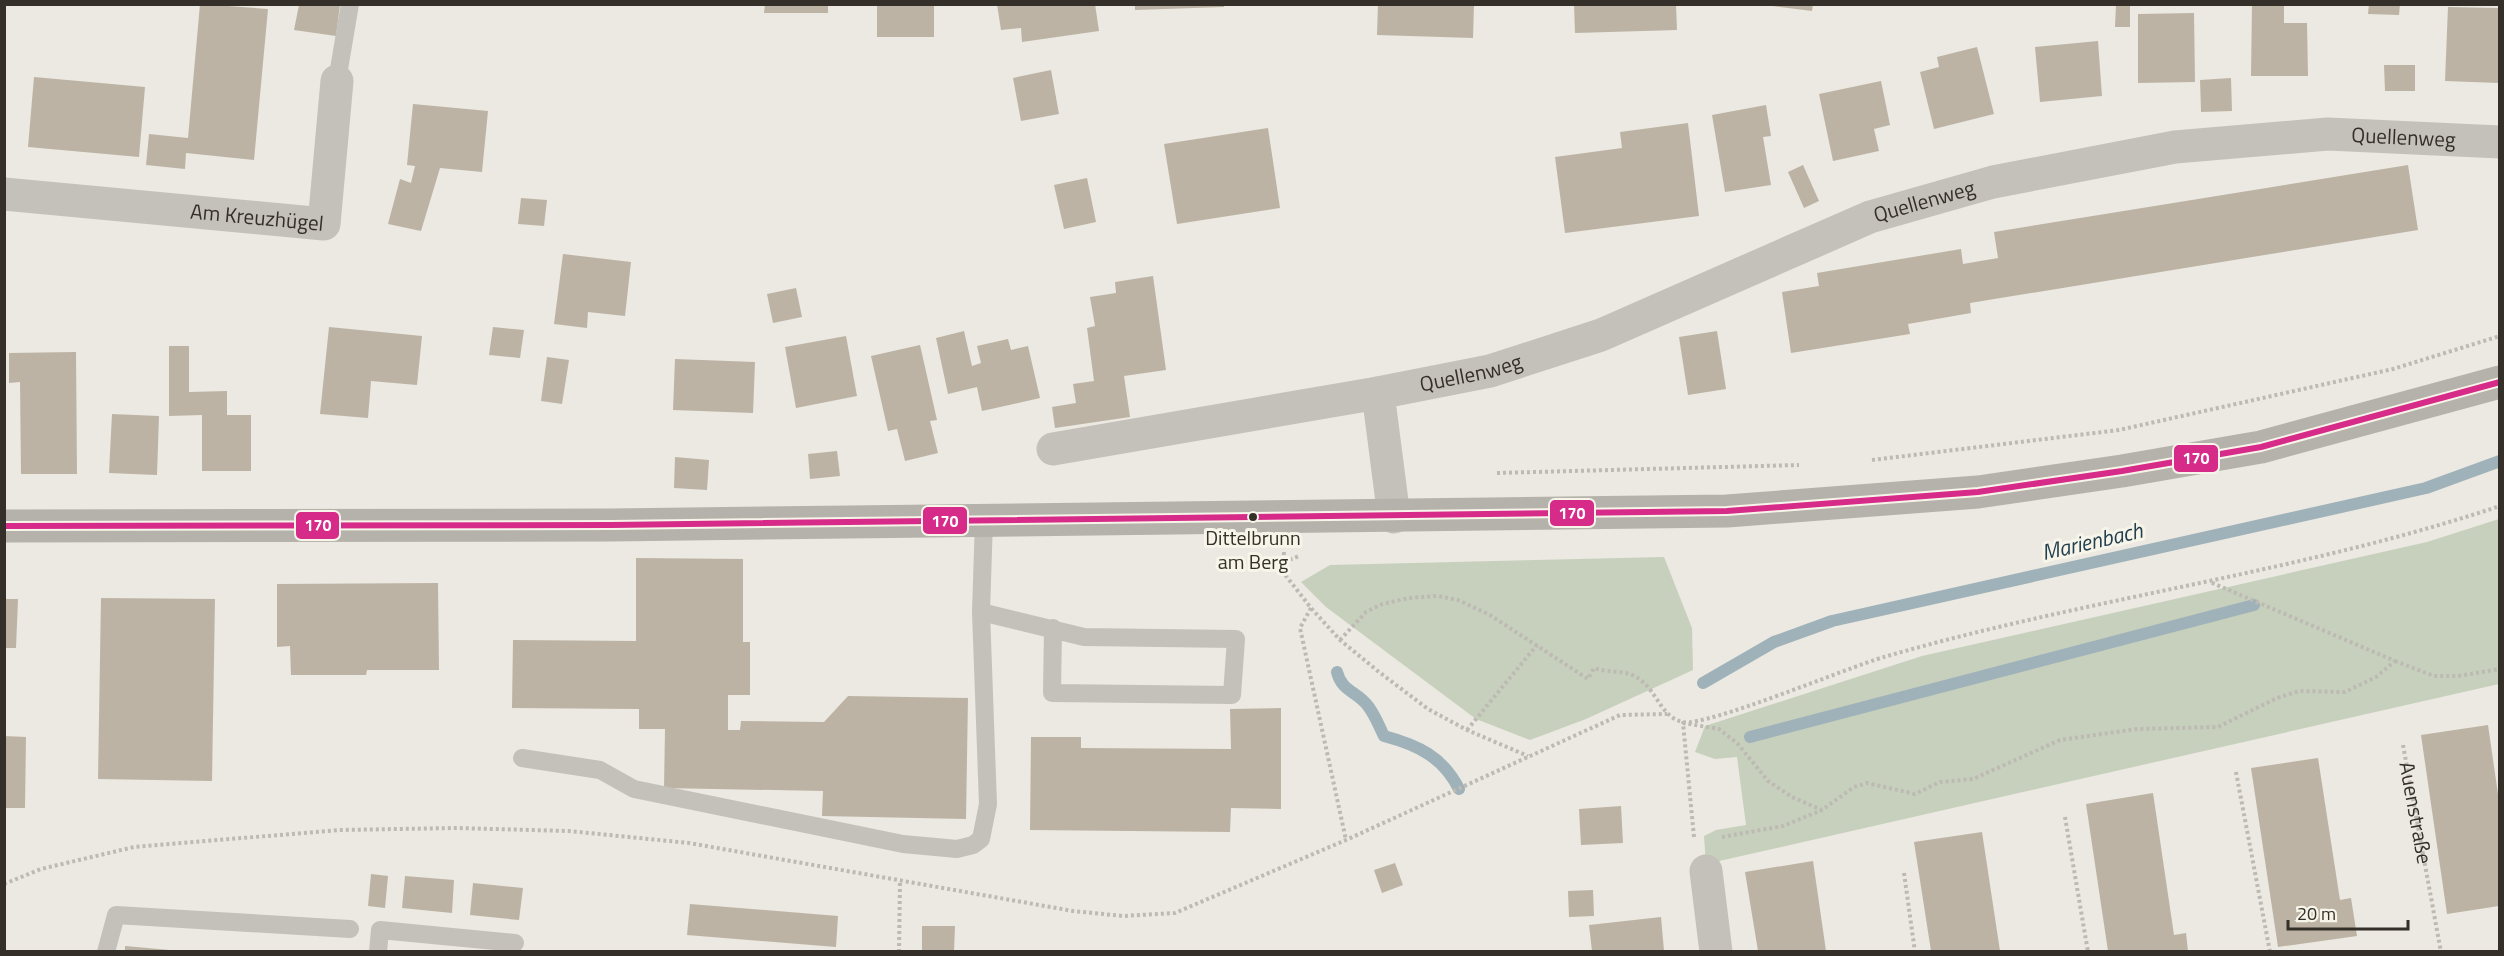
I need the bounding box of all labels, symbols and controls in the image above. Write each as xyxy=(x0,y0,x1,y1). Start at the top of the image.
street label: Quellenweg xyxy=(2351,118,2457,155)
street label: Quellenweg xyxy=(1869,171,1979,230)
street label: Am Kreuzhügel xyxy=(189,195,325,239)
street label: Quellenweg xyxy=(1417,345,1526,399)
line badge: 170 xyxy=(2173,444,2219,473)
text: 170 xyxy=(2183,446,2209,470)
line badge: 170 xyxy=(1549,499,1595,527)
text: 170 xyxy=(1559,501,1585,525)
line badge: 170 xyxy=(922,506,968,535)
text: 170 xyxy=(932,509,958,533)
line badge: 170 xyxy=(295,511,340,540)
marker: Dittelbrunn am Berg xyxy=(1247,511,1259,523)
text: 170 xyxy=(305,513,331,537)
water label: Marienbach xyxy=(2038,513,2147,569)
place label: Dittelbrunn am Berg xyxy=(1205,522,1301,577)
street label: Auenstraße xyxy=(2391,759,2441,866)
scale bar xyxy=(2288,893,2408,931)
text: 20 m xyxy=(2297,900,2336,927)

